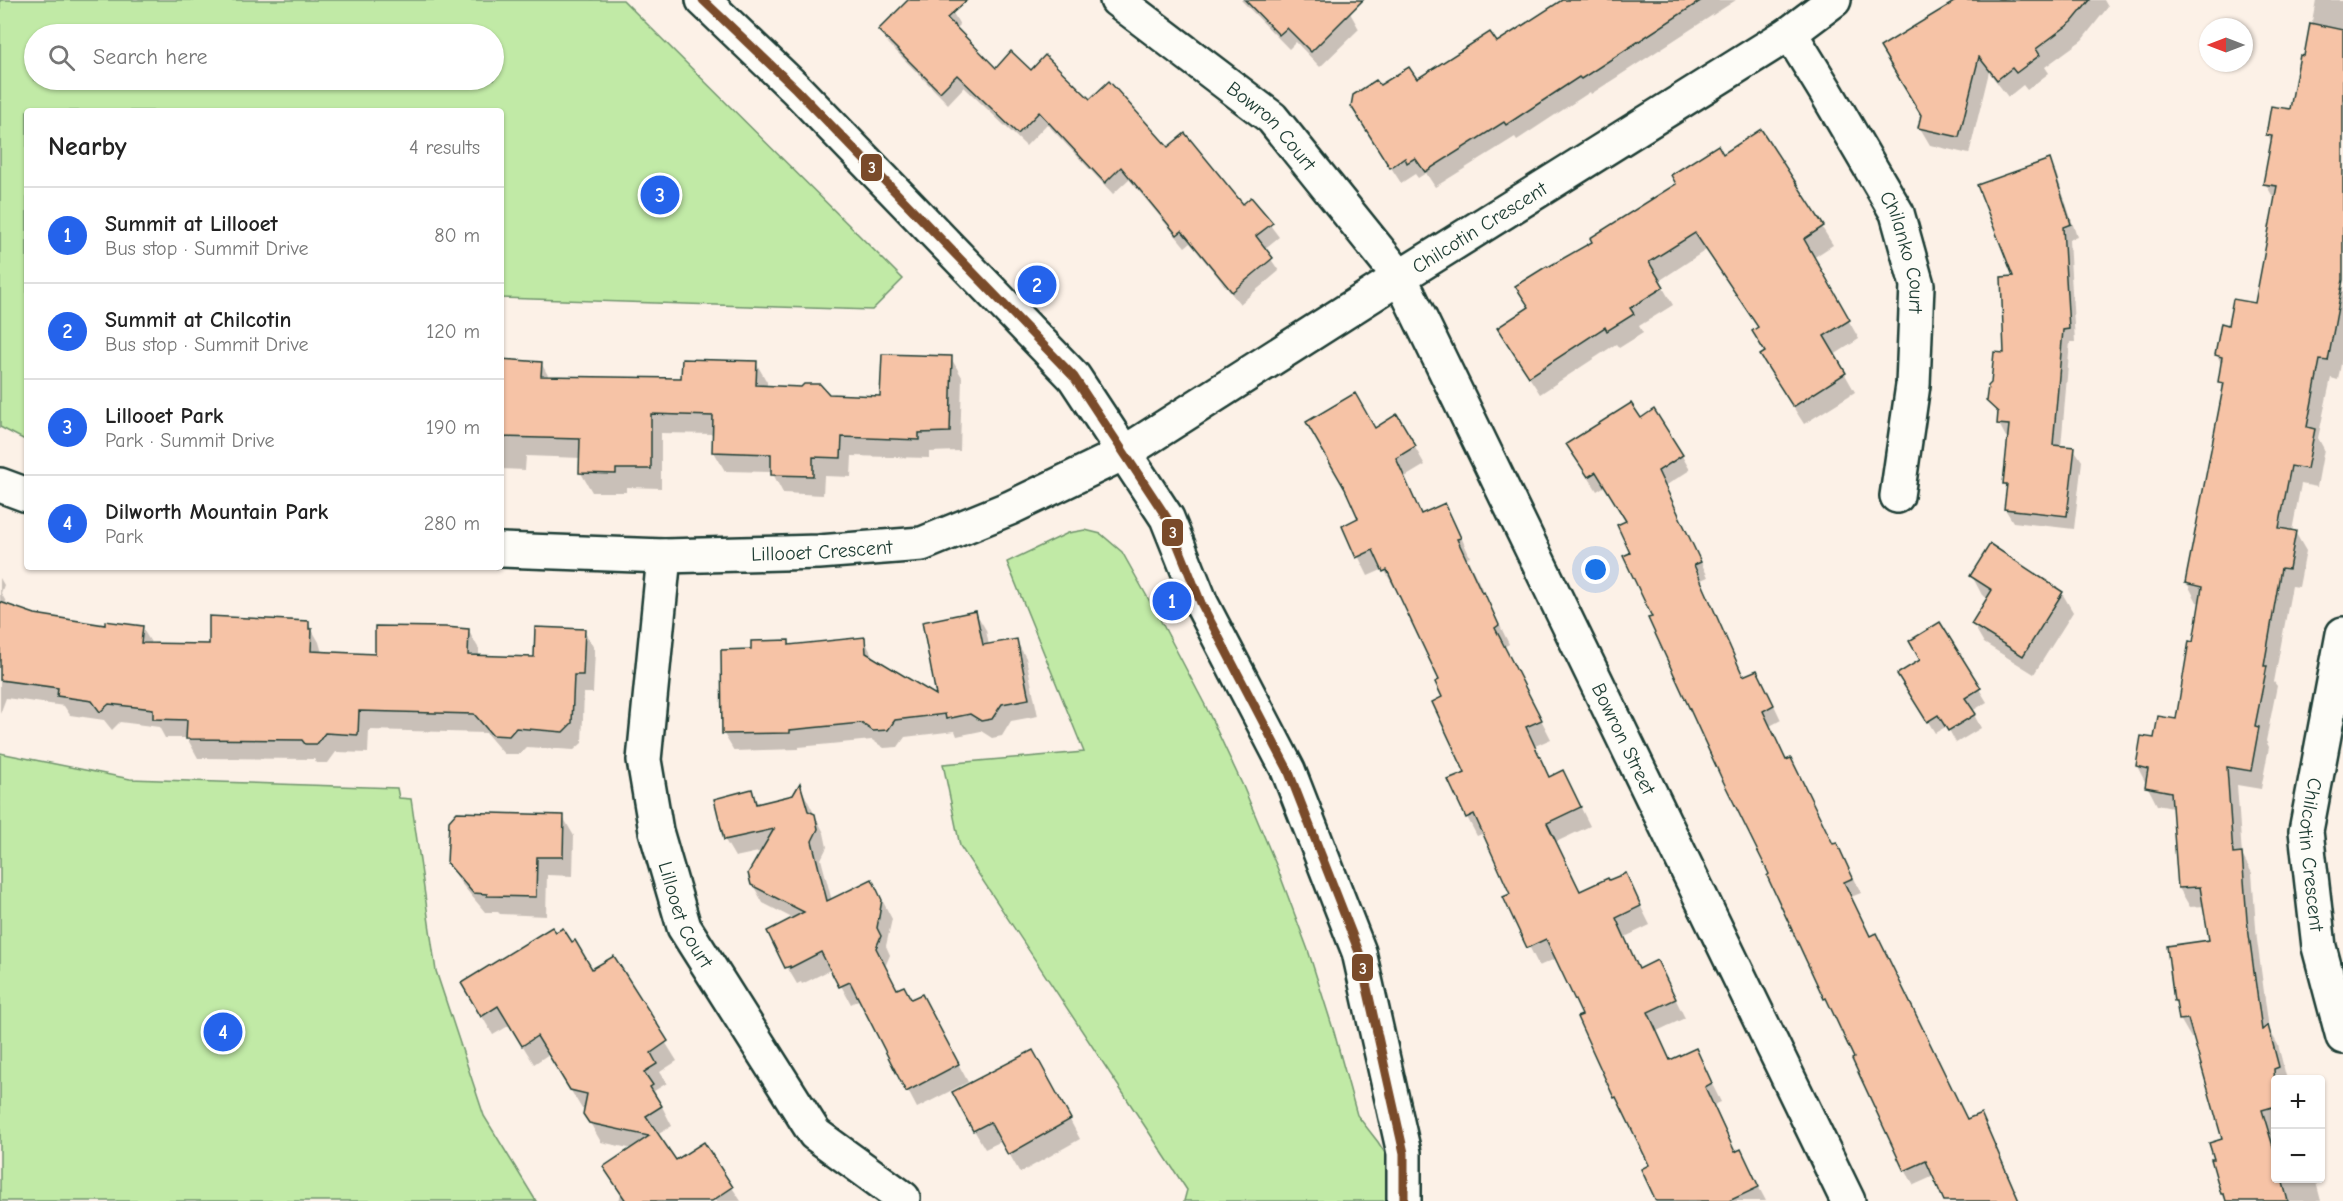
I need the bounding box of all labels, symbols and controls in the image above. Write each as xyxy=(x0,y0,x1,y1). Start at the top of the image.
north arrow xyxy=(2199,18,2253,72)
search box xyxy=(24,24,504,90)
icon: search xyxy=(45,41,78,74)
text: Search here xyxy=(93,44,208,70)
street label: Bowron Court xyxy=(1222,77,1321,176)
text: Nearby xyxy=(48,132,127,162)
text: 4 results xyxy=(409,136,480,159)
line badge: 3 xyxy=(860,153,883,182)
text: 3 xyxy=(868,159,876,177)
pin: 3 xyxy=(640,172,680,218)
street label: Chilcotin Crescent xyxy=(1408,176,1552,279)
street label: Chilanko Court xyxy=(1875,187,1929,315)
text: Summit at Lillooet xyxy=(105,211,278,237)
text: 1 xyxy=(64,224,71,247)
text: 80 m xyxy=(434,224,480,247)
text: Bus stop · Summit Drive xyxy=(105,237,308,260)
pin: 2 xyxy=(1018,262,1056,308)
text: Summit at Chilcotin xyxy=(105,307,292,333)
text: 2 xyxy=(63,320,72,343)
text: 120 m xyxy=(426,320,480,343)
text: Bus stop · Summit Drive xyxy=(105,333,308,356)
text: Lillooet Park xyxy=(105,403,224,429)
text: 3 xyxy=(63,416,72,439)
text: 190 m xyxy=(426,416,480,439)
text: Park · Summit Drive xyxy=(105,429,275,452)
text: Dilworth Mountain Park xyxy=(105,499,328,525)
text: 4 xyxy=(63,512,72,535)
text: 280 m xyxy=(424,512,480,535)
line badge: 3 xyxy=(1161,518,1184,547)
text: 3 xyxy=(1169,524,1177,542)
text: Park xyxy=(105,525,143,548)
street label: Lillooet Crescent xyxy=(751,535,895,566)
your location xyxy=(1581,555,1610,584)
pin: 1 xyxy=(1152,578,1192,624)
street label: Bowron Street xyxy=(1587,679,1661,799)
street label: Chilcotin Crescent xyxy=(2294,776,2328,934)
street label: Lillooet Court xyxy=(653,859,719,973)
line badge: 3 xyxy=(1351,953,1374,982)
text: 3 xyxy=(1359,960,1367,978)
pin: 4 xyxy=(204,1010,242,1054)
map controls xyxy=(2271,1075,2325,1183)
button: + xyxy=(2271,1075,2325,1129)
button: − xyxy=(2271,1129,2325,1183)

